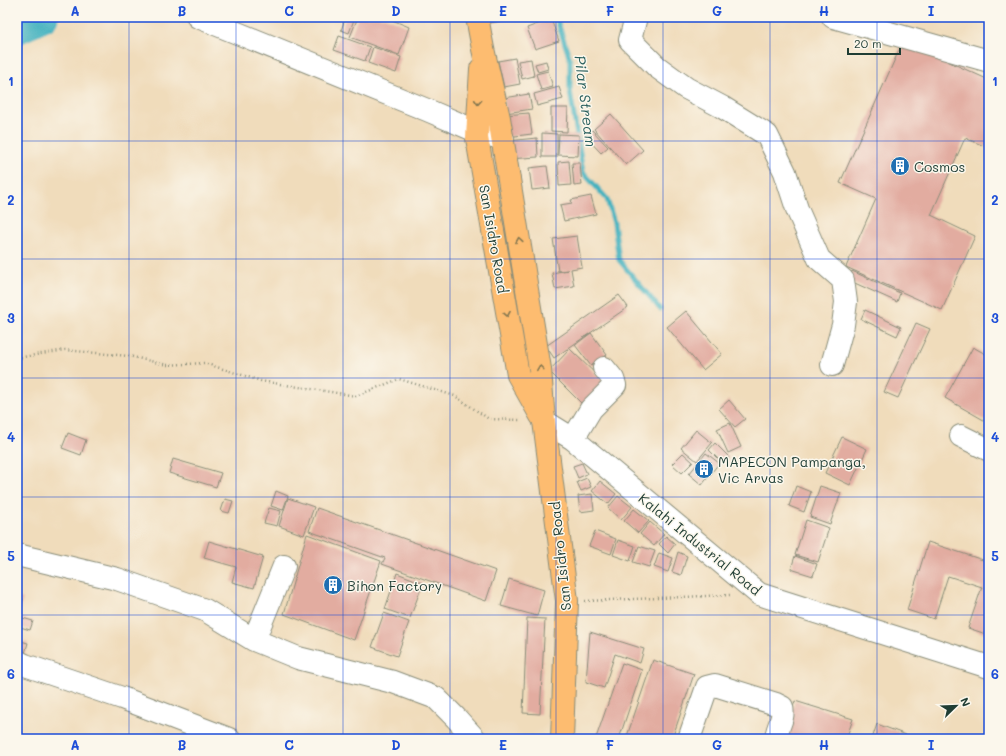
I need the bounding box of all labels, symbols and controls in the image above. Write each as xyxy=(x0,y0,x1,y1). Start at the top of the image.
text: A xyxy=(70,2,80,19)
text: B xyxy=(178,2,187,19)
text: C xyxy=(284,2,294,19)
text: D xyxy=(391,2,401,19)
text: E xyxy=(499,2,507,19)
text: F xyxy=(606,2,614,19)
text: G xyxy=(712,2,722,19)
text: H xyxy=(819,2,829,19)
text: I xyxy=(928,2,935,19)
scale bar xyxy=(848,30,900,56)
text: 20 m xyxy=(854,35,882,51)
water label: Pilar Stream xyxy=(570,54,602,148)
text: 1 xyxy=(8,72,14,89)
text: 1 xyxy=(992,72,998,89)
one-way arrow xyxy=(474,99,483,105)
building icon: Cosmos xyxy=(889,155,911,177)
place label: Cosmos xyxy=(914,157,965,176)
street label: San Isidro Road xyxy=(475,183,513,295)
text: 2 xyxy=(7,191,15,208)
text: 2 xyxy=(991,191,999,208)
one-way arrow xyxy=(515,237,524,243)
text: 3 xyxy=(7,309,15,326)
text: 3 xyxy=(991,309,999,326)
one-way arrow xyxy=(502,310,511,317)
one-way arrow xyxy=(536,365,545,371)
text: 4 xyxy=(7,428,15,445)
text: 4 xyxy=(991,428,999,445)
place label: MAPECON Pampanga, Vic Arvas xyxy=(718,452,866,487)
building icon: MAPECON Pampanga, Vic Arvas xyxy=(693,458,715,480)
street label: Kalahi Industrial Road xyxy=(635,489,765,599)
street label: San Isidro Road xyxy=(545,500,575,612)
text: 5 xyxy=(7,547,15,564)
text: 5 xyxy=(991,547,999,564)
building icon: Bihon Factory xyxy=(322,574,344,596)
place label: Bihon Factory xyxy=(347,576,442,595)
text: 6 xyxy=(7,665,15,682)
text: 6 xyxy=(991,665,999,682)
north arrow xyxy=(936,686,976,726)
text: N xyxy=(957,695,974,709)
text: A xyxy=(70,736,80,753)
text: B xyxy=(178,736,187,753)
text: C xyxy=(284,736,294,753)
text: D xyxy=(391,736,401,753)
text: E xyxy=(499,736,507,753)
text: F xyxy=(606,736,614,753)
text: G xyxy=(712,736,722,753)
text: H xyxy=(819,736,829,753)
text: I xyxy=(928,736,935,753)

